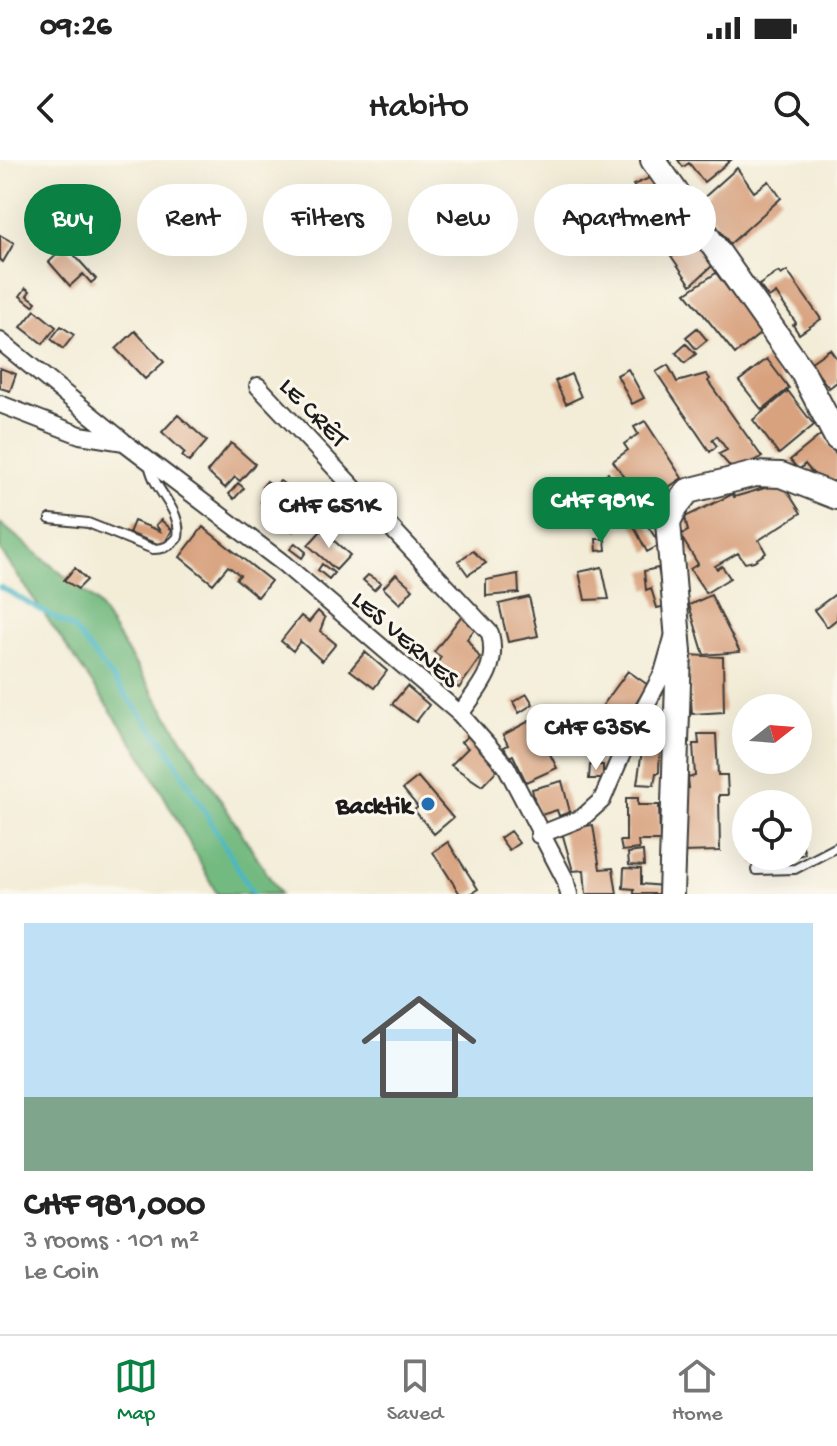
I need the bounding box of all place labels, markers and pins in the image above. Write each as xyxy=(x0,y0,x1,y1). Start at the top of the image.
pin: CHF 981K xyxy=(518,477,684,545)
pin: CHF 651K xyxy=(246,482,412,550)
pin: CHF 635K xyxy=(513,704,679,772)
place label: Backtik xyxy=(335,793,415,824)
marker: Backtik xyxy=(419,795,437,813)

